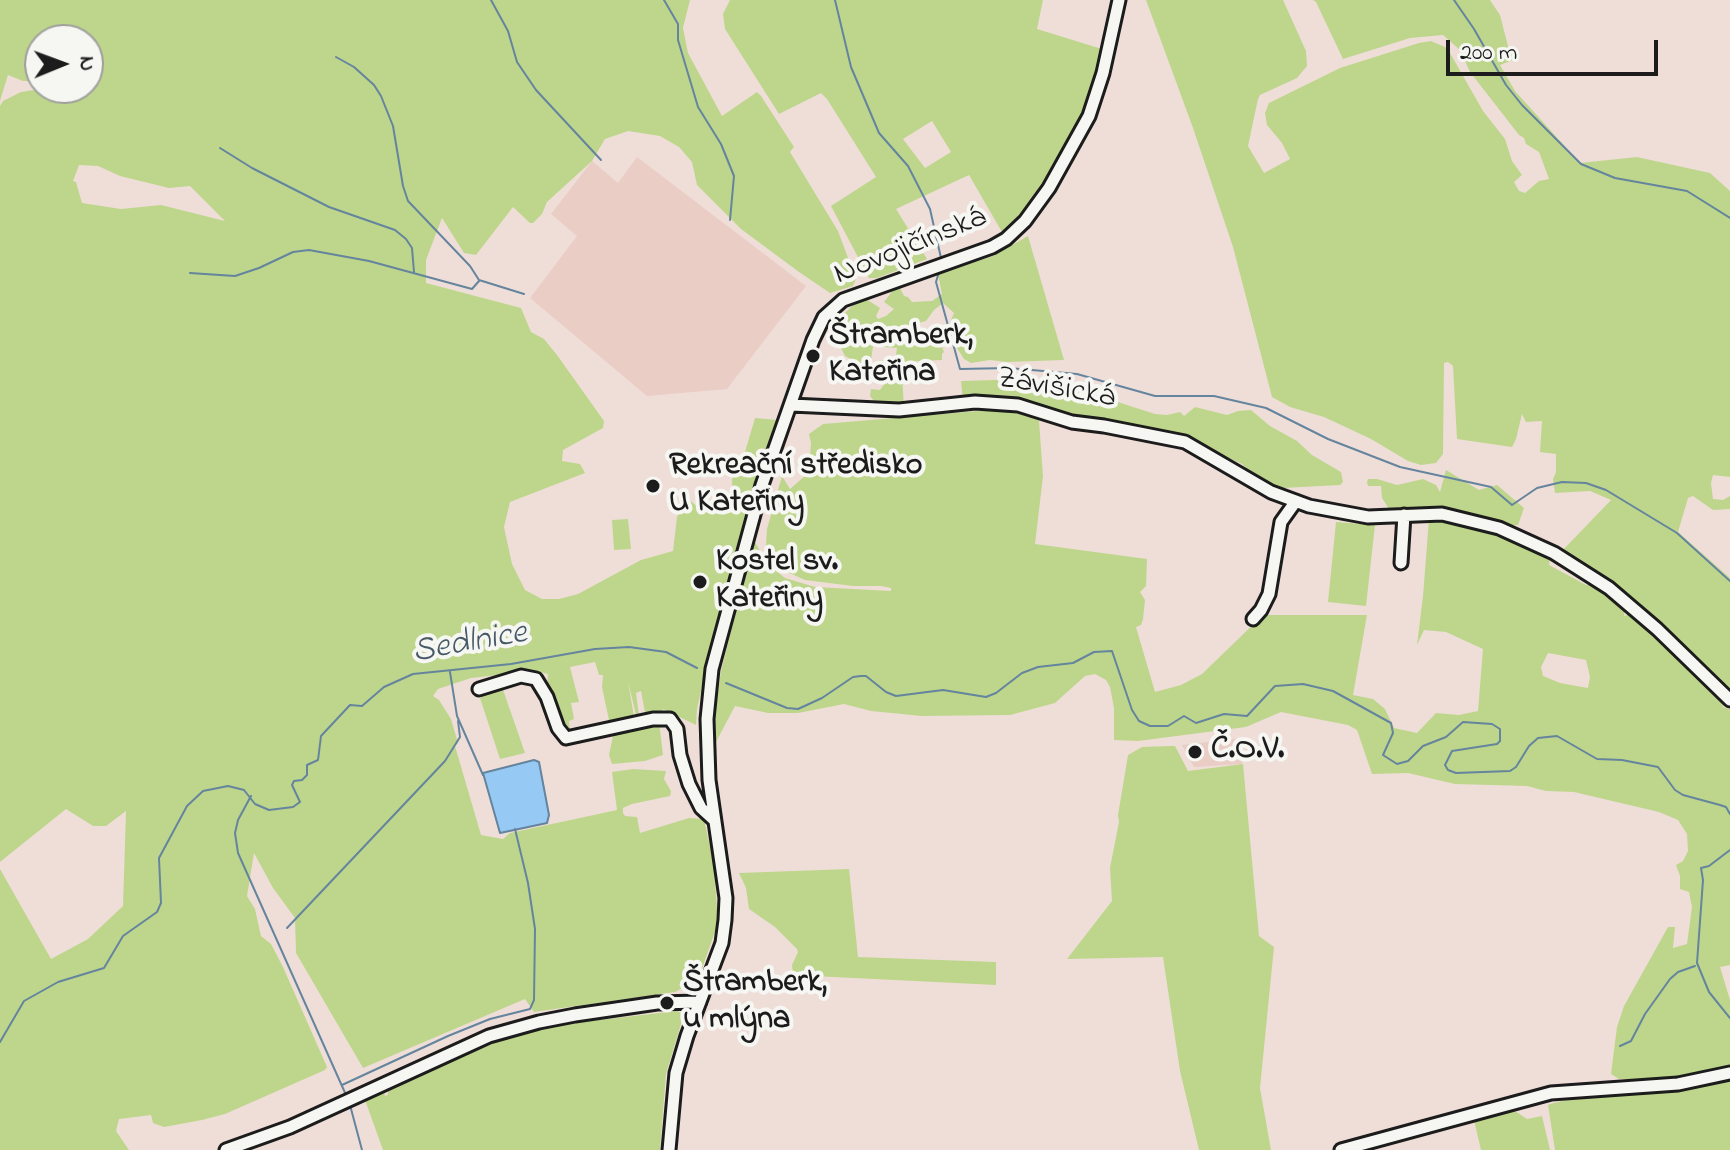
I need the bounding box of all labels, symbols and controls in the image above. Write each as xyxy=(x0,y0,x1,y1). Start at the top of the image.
north arrow xyxy=(24,24,104,104)
scale bar xyxy=(1450,24,1662,74)
text: 200 m xyxy=(1460,36,1517,71)
text: N xyxy=(70,56,102,71)
street label: Novojičínská xyxy=(829,200,993,296)
place label: Štramberk, Kateřina xyxy=(829,319,973,394)
marker: Štramberk, Kateřina xyxy=(804,347,822,365)
street label: Závišická xyxy=(994,361,1118,419)
place label: Rekreační středisko U Kateřiny xyxy=(669,449,922,524)
marker: Rekreační středisko U Kateřiny xyxy=(644,477,662,495)
place label: Kostel sv. Kateřiny xyxy=(716,545,838,620)
marker: Kostel sv. Kateřiny xyxy=(691,573,709,591)
water label: Sedlnice xyxy=(410,615,530,675)
place label: Č.O.V. xyxy=(1211,733,1284,771)
marker: Č.O.V. xyxy=(1186,743,1204,761)
place label: Štramberk, u mlýna xyxy=(683,966,827,1041)
marker: Štramberk, u mlýna xyxy=(658,994,676,1012)

